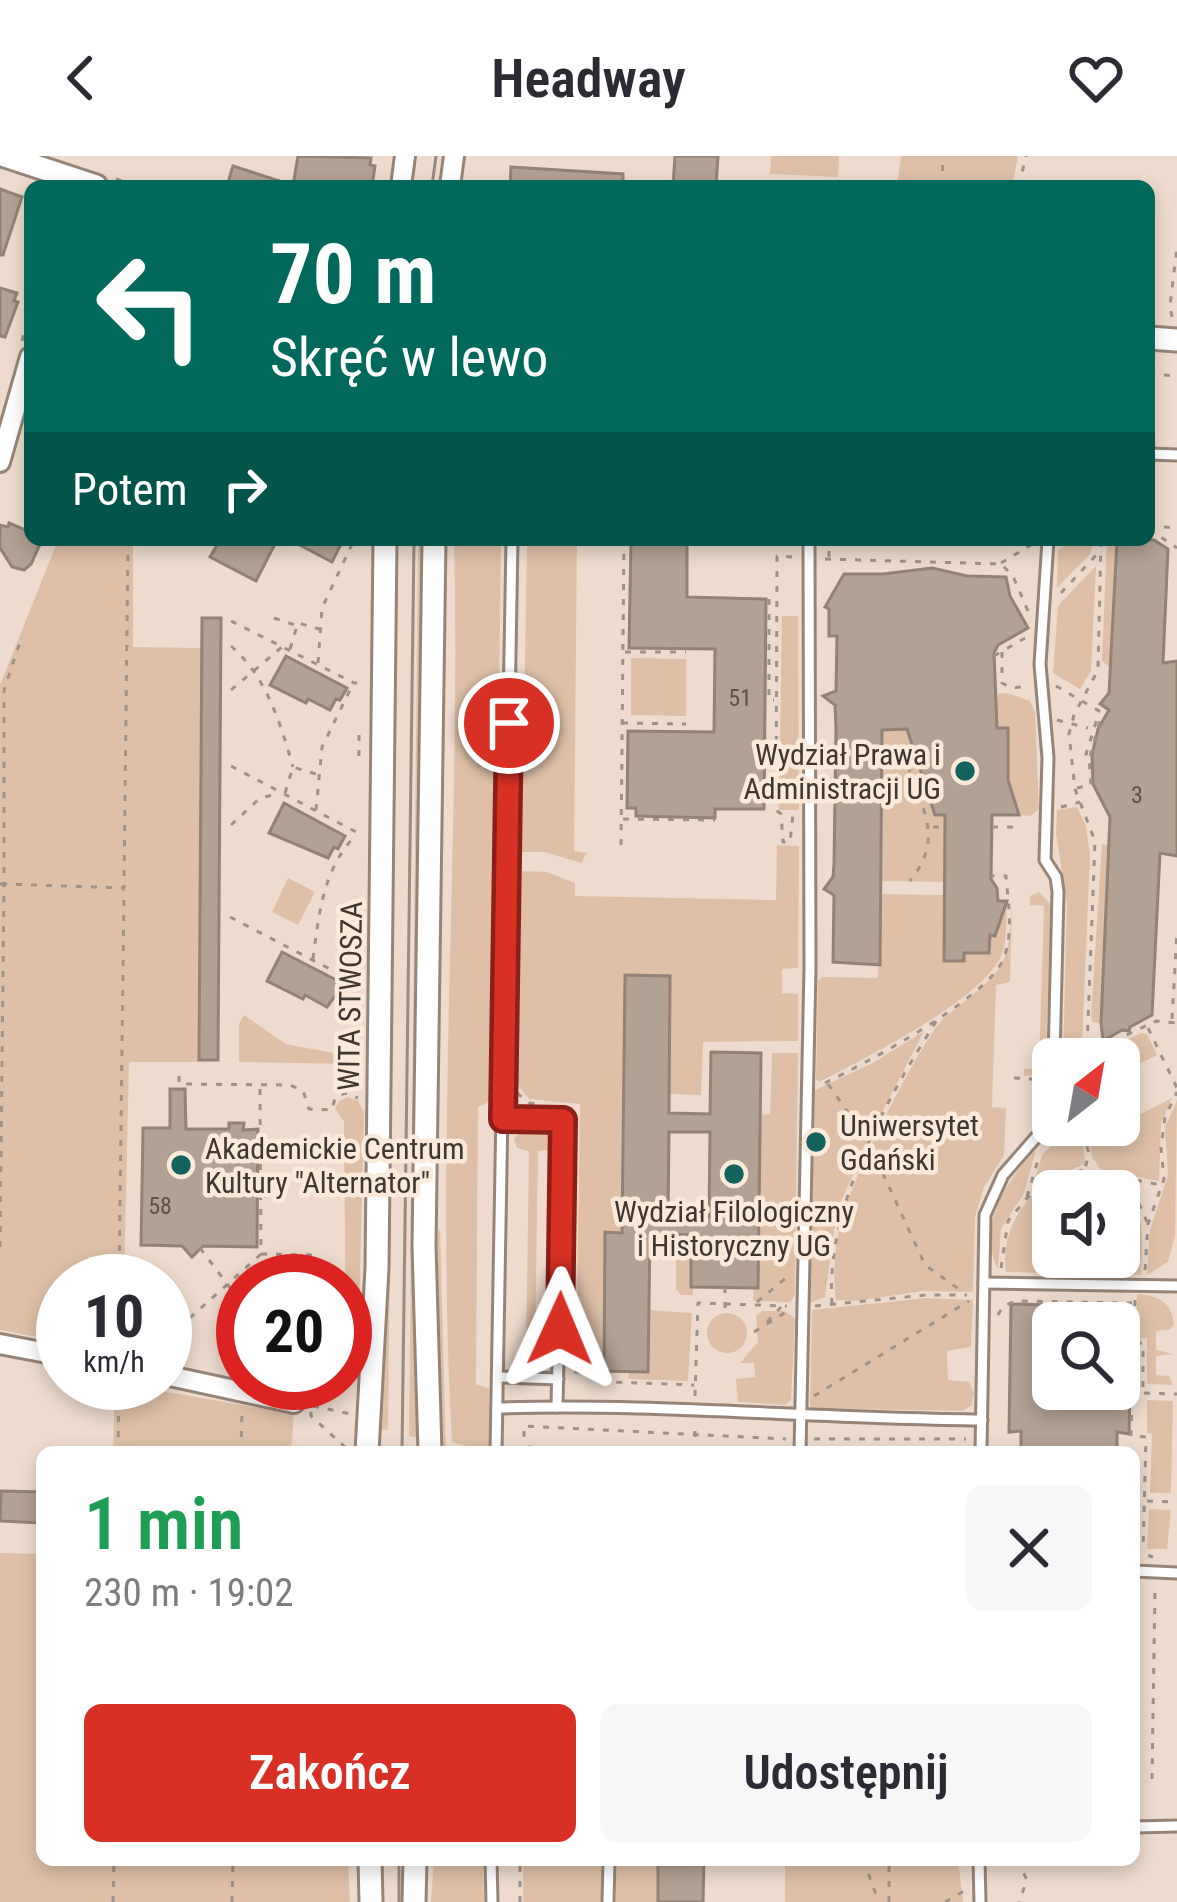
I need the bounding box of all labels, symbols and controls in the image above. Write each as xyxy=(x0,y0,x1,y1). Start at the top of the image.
icon: back xyxy=(48,45,114,111)
icon: heart xyxy=(1063,45,1129,111)
text: Headway xyxy=(491,47,686,110)
text: 70 m xyxy=(270,225,437,324)
icon: left xyxy=(72,228,228,384)
text: Skręć w lewo xyxy=(270,326,548,389)
icon: right xyxy=(212,456,278,522)
text: Potem xyxy=(72,463,188,516)
pin xyxy=(458,672,560,774)
house number: 51 xyxy=(728,684,752,712)
icon: arrive xyxy=(476,690,542,756)
place label: Wydział Prawa i Administracji UG xyxy=(744,737,941,806)
marker: Wydział Prawa i Administracji UG xyxy=(952,758,978,784)
house number: 3 xyxy=(1131,781,1143,809)
street label: WITA STWOSZA xyxy=(331,901,369,1091)
north arrow xyxy=(1032,1038,1140,1146)
map controls xyxy=(1032,1038,1140,1410)
place label: Uniwersytet Gdański xyxy=(840,1108,979,1177)
marker: Uniwersytet Gdański xyxy=(803,1129,829,1155)
place label: Akademickie Centrum Kultury "Alternator" xyxy=(205,1131,465,1200)
marker: Akademickie Centrum Kultury "Alternator" xyxy=(168,1152,194,1178)
marker: Wydział Filologiczny i Historyczny UG xyxy=(721,1161,747,1187)
button: sound xyxy=(1032,1170,1140,1278)
house number: 58 xyxy=(148,1192,172,1220)
place label: Wydział Filologiczny i Historyczny UG xyxy=(614,1194,854,1263)
speed limit sign: 20 xyxy=(216,1254,372,1410)
position arrow xyxy=(497,1266,623,1392)
text: 10 xyxy=(84,1281,144,1352)
button: search xyxy=(1032,1302,1140,1410)
text: km/h xyxy=(83,1344,145,1379)
text: 1 min xyxy=(84,1482,243,1567)
button: close xyxy=(966,1485,1092,1611)
text: 230 m · 19:02 xyxy=(84,1570,294,1616)
button: Zakończ xyxy=(84,1704,576,1842)
button: Udostępnij xyxy=(600,1704,1092,1842)

